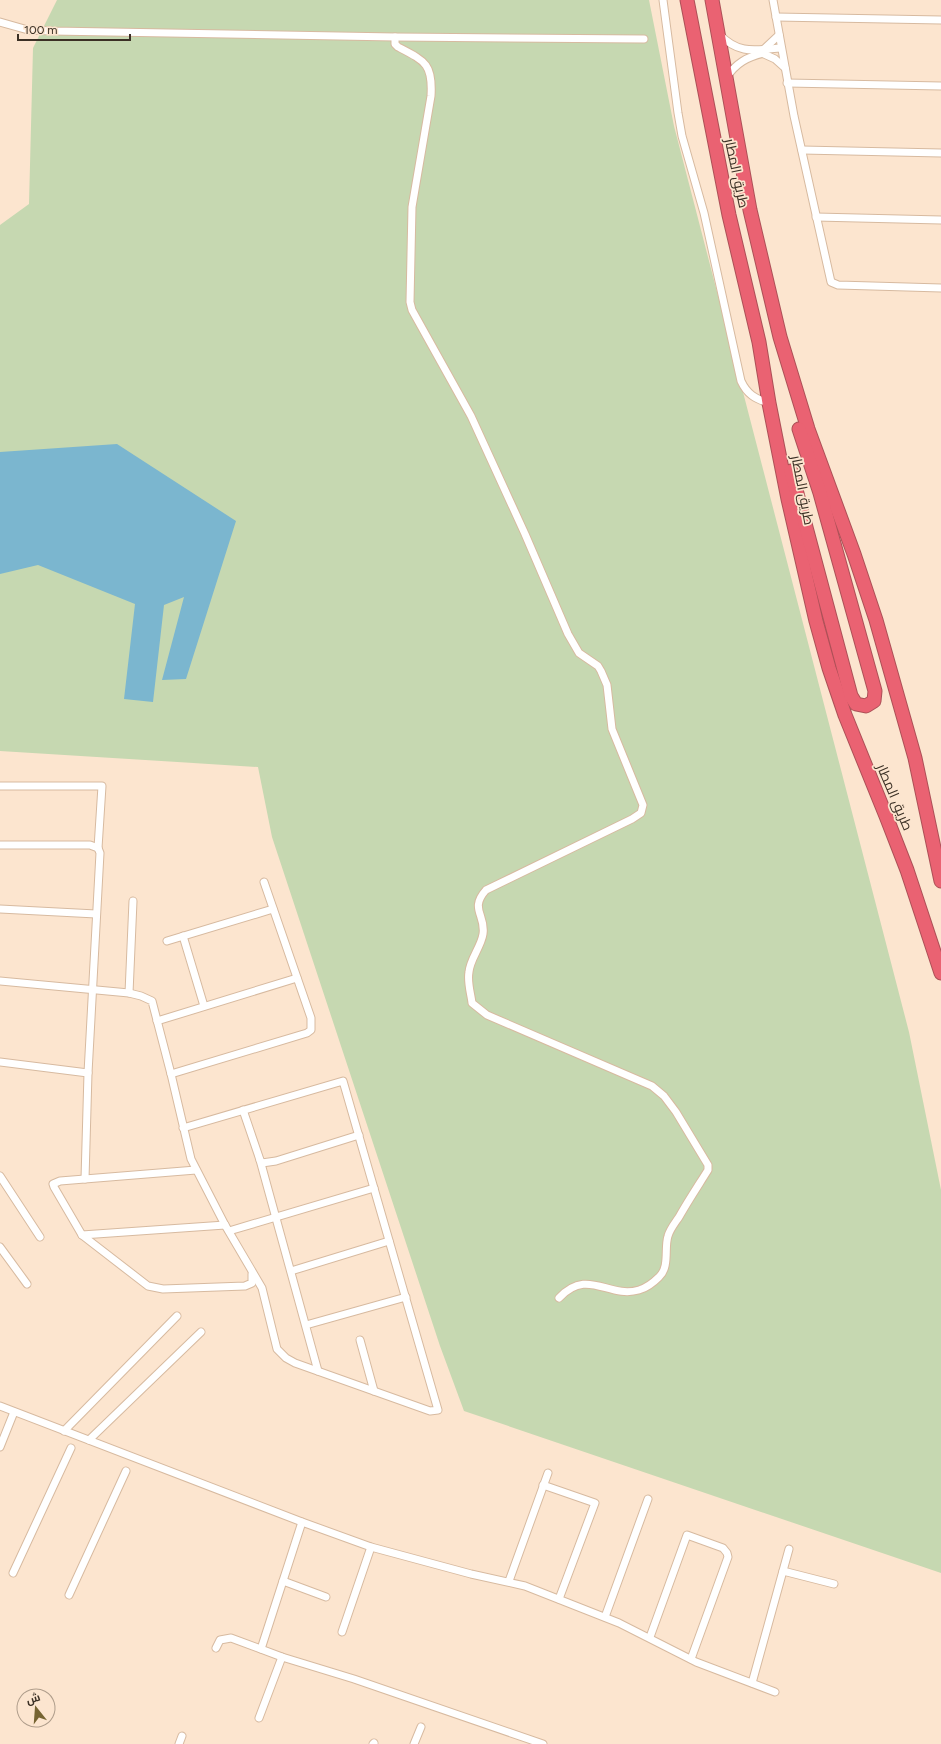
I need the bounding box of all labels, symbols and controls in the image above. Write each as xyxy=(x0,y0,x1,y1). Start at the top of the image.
scale bar xyxy=(18,16,130,42)
text: 100 m xyxy=(24,23,58,37)
street label: طريق المطار xyxy=(721,136,752,210)
street label: طريق المطار xyxy=(787,453,818,526)
street label: طريق المطار xyxy=(872,760,916,833)
north arrow xyxy=(16,1688,56,1728)
text: ش xyxy=(25,1691,42,1707)

